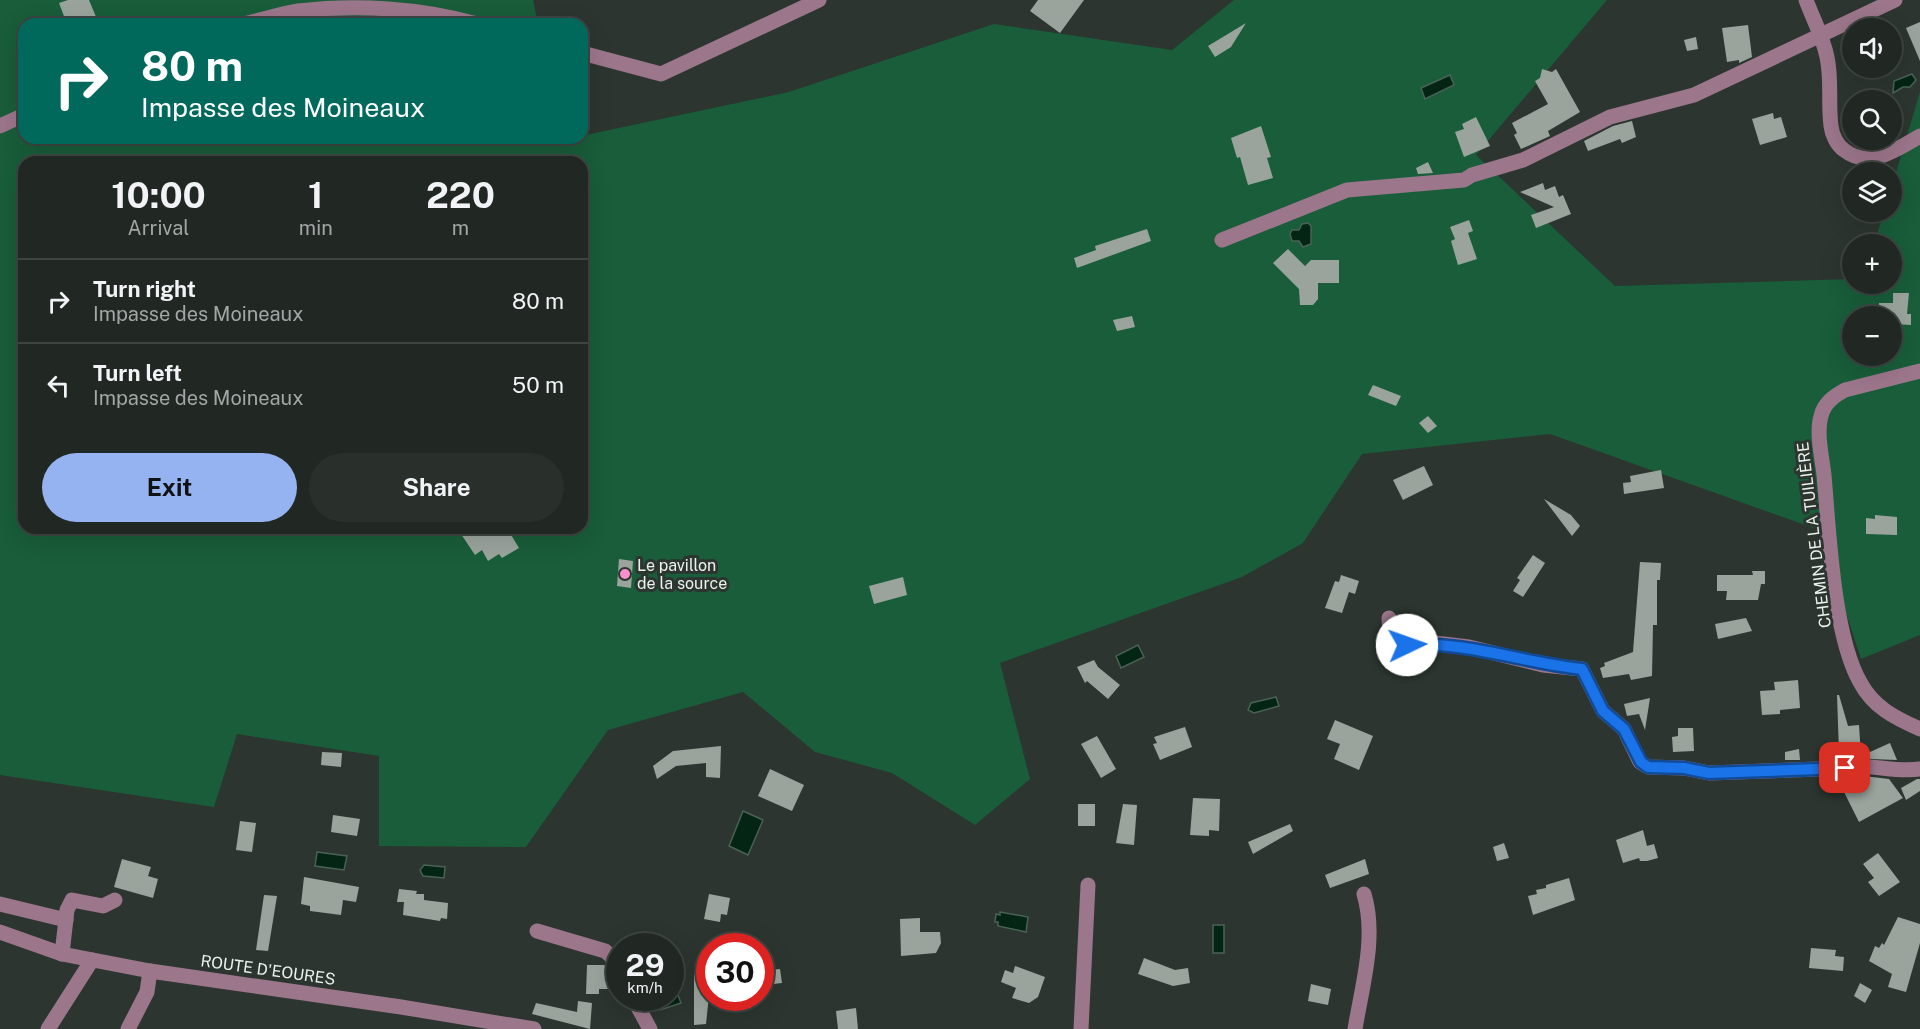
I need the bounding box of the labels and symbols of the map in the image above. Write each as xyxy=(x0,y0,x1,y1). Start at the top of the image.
street label: CHEMIN DE LA TUILIÈRE xyxy=(1792,441,1835,629)
place label: Le pavillon de la source xyxy=(637,556,727,593)
marker: Le pavillon de la source xyxy=(618,567,632,581)
position arrow xyxy=(1375,613,1439,677)
pin xyxy=(1819,742,1870,793)
speed limit sign: 30 xyxy=(696,933,774,1011)
street label: ROUTE D'EOURES xyxy=(199,951,337,989)

